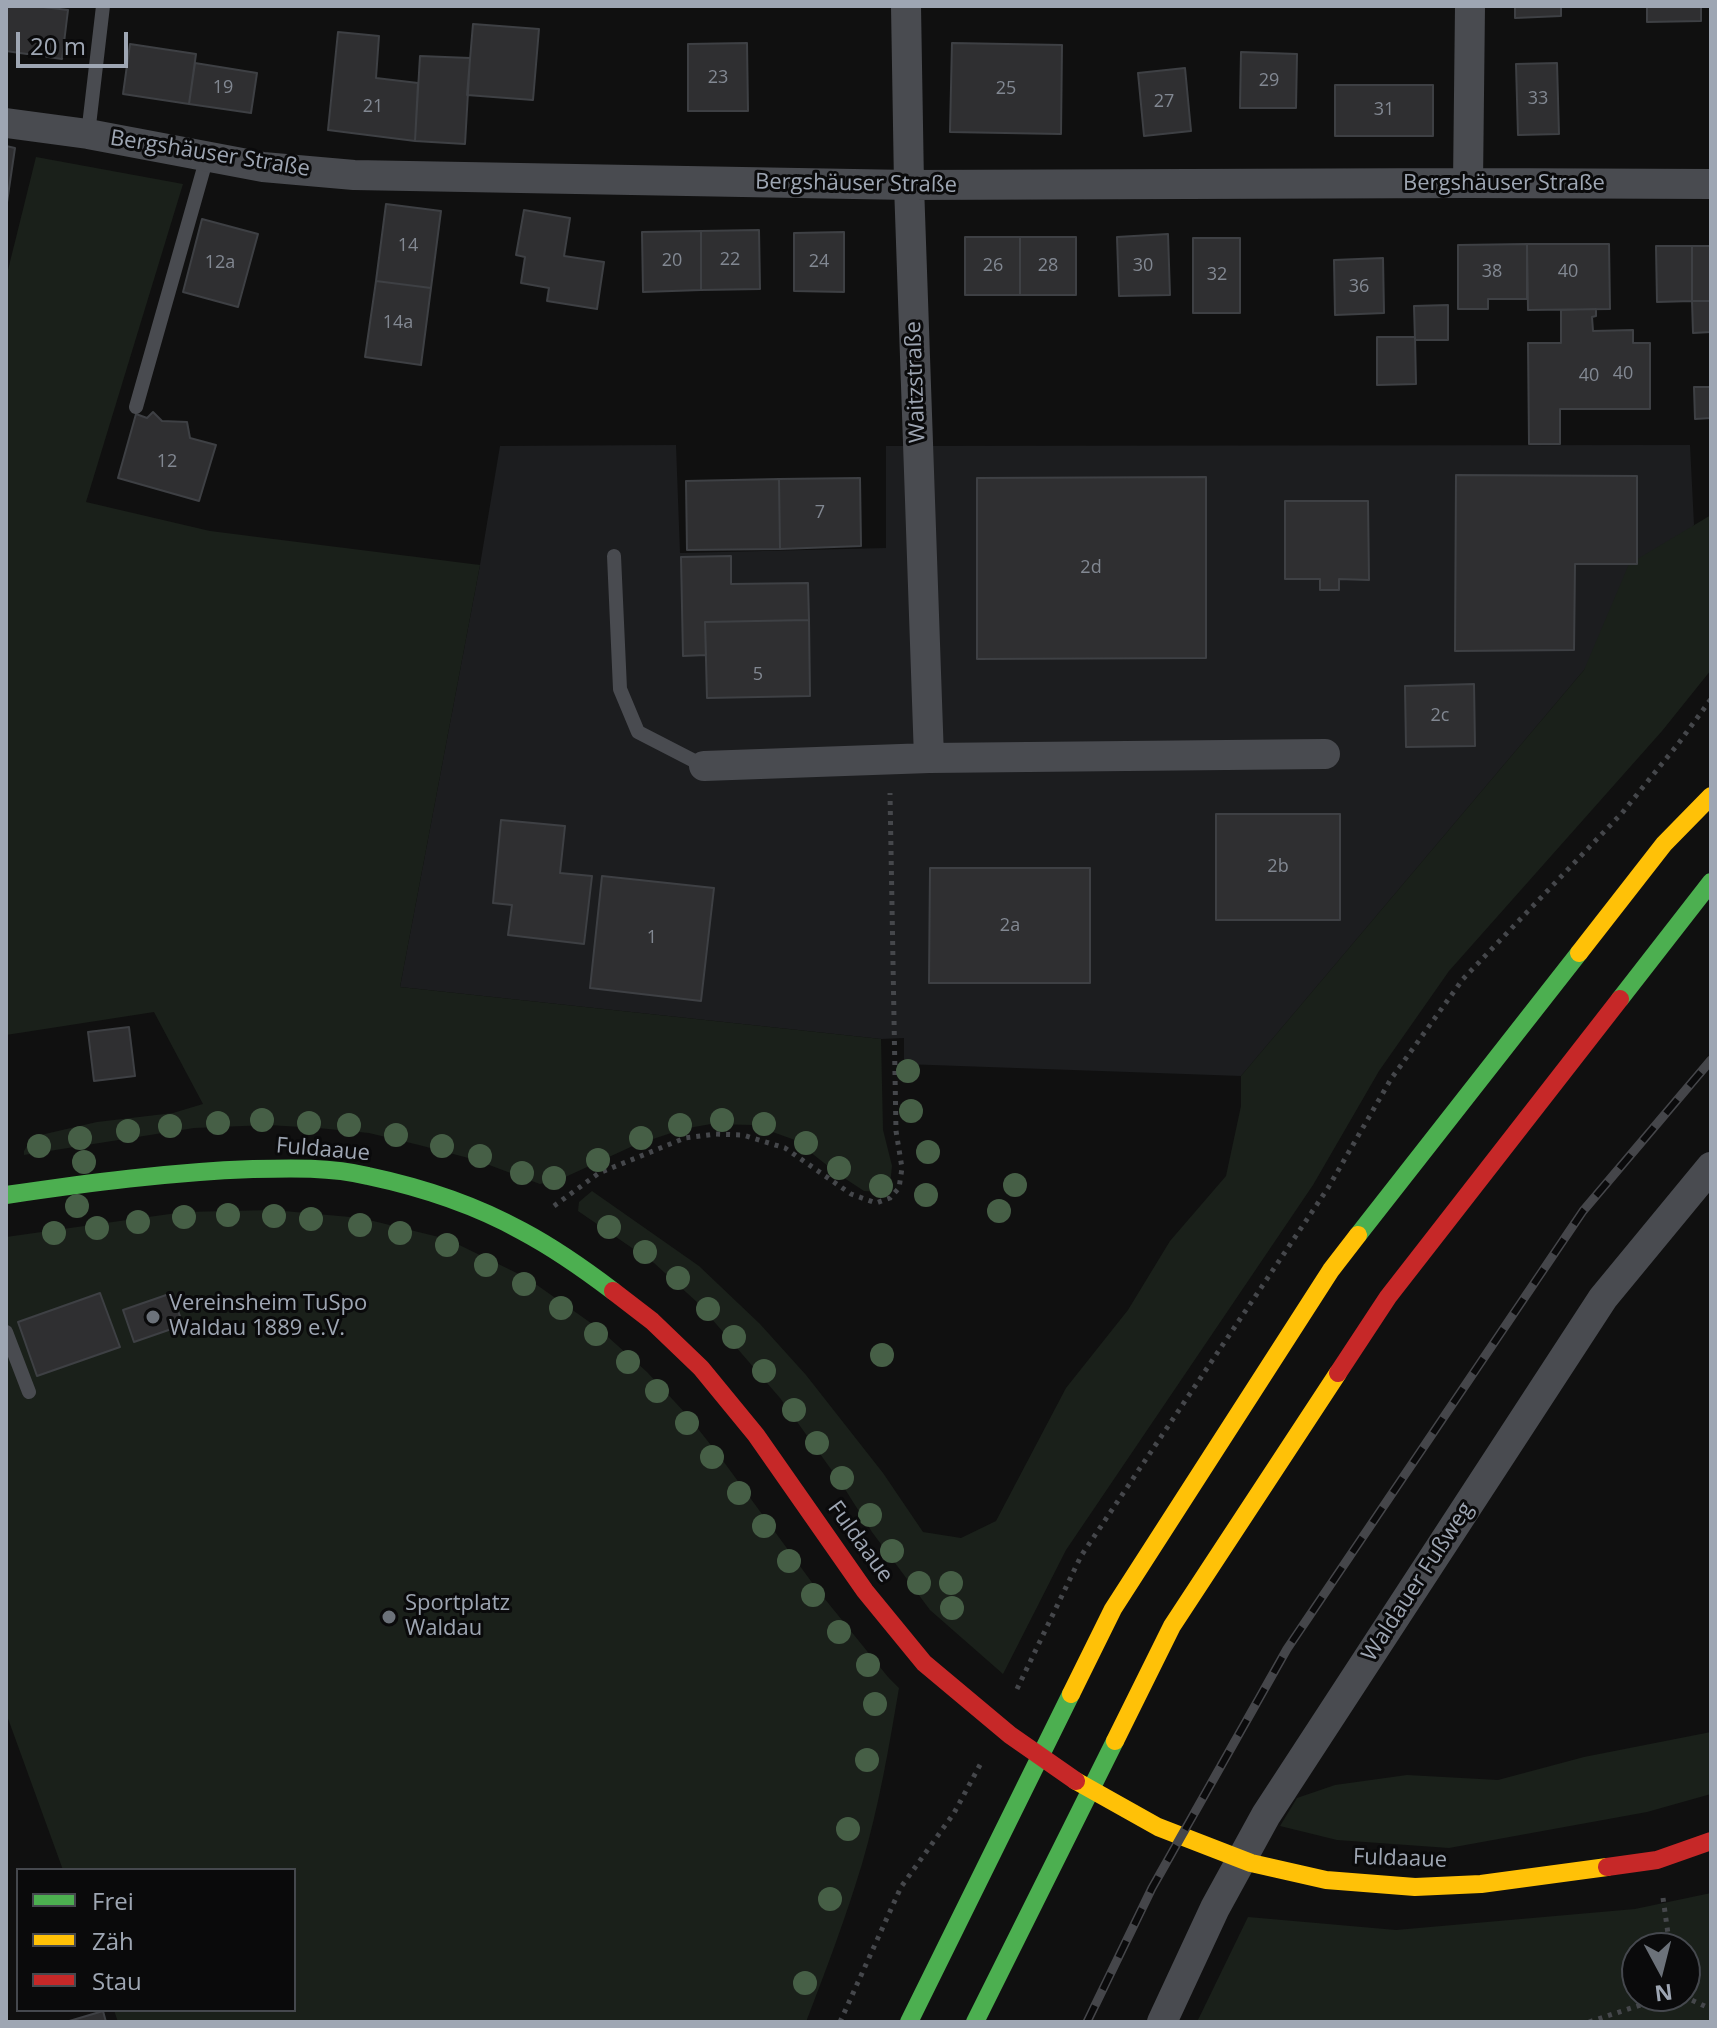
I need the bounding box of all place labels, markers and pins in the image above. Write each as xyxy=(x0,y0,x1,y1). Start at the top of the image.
place label: Vereinsheim TuSpo Waldau 1889 e.V. xyxy=(169,1291,367,1342)
marker: Vereinsheim TuSpo Waldau 1889 e.V. xyxy=(144,1308,162,1326)
place label: Sportplatz Waldau xyxy=(405,1591,510,1642)
marker: Sportplatz Waldau xyxy=(380,1608,398,1626)

